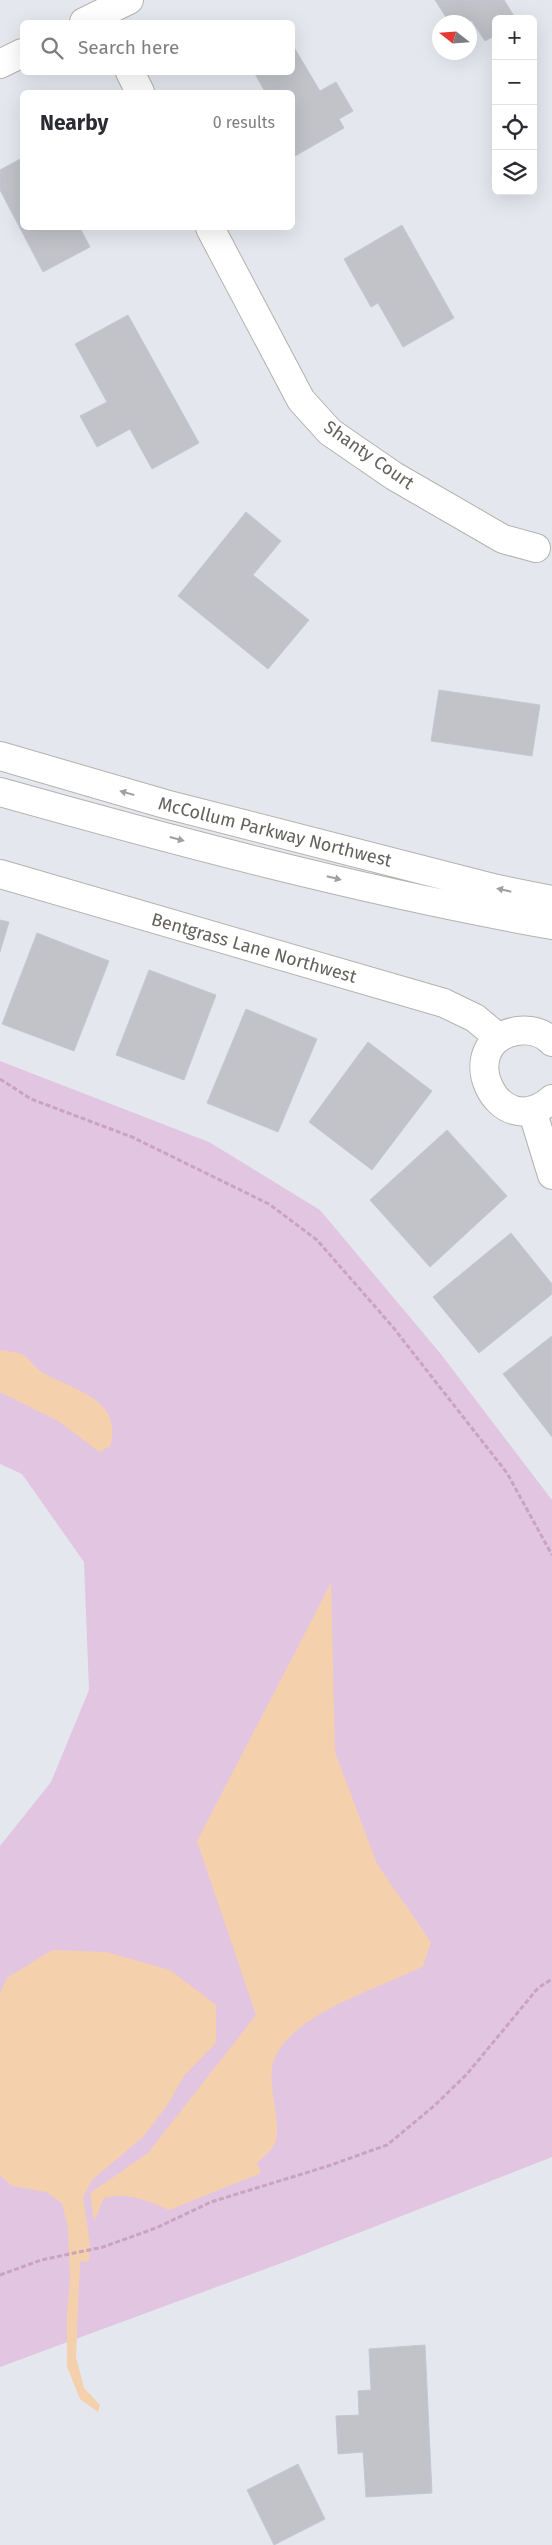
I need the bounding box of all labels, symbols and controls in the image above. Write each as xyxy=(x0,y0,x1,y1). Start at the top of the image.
north arrow xyxy=(432,15,477,60)
map controls xyxy=(492,15,537,195)
button: + xyxy=(492,15,537,60)
search box xyxy=(20,20,295,75)
icon: search xyxy=(38,34,66,62)
text: Search here xyxy=(78,36,179,59)
button: − xyxy=(492,60,537,105)
button: locate xyxy=(492,105,537,150)
text: Nearby xyxy=(40,110,108,136)
text: 0 results xyxy=(213,113,275,132)
button: layers xyxy=(492,150,537,195)
street label: Shanty Court xyxy=(320,416,419,494)
one-way arrow xyxy=(119,788,134,796)
street label: McCollum Parkway Northwest xyxy=(156,792,394,872)
one-way arrow xyxy=(169,835,184,843)
one-way arrow xyxy=(327,874,342,882)
one-way arrow xyxy=(496,886,512,894)
street label: Bentgrass Lane Northwest xyxy=(149,908,360,988)

